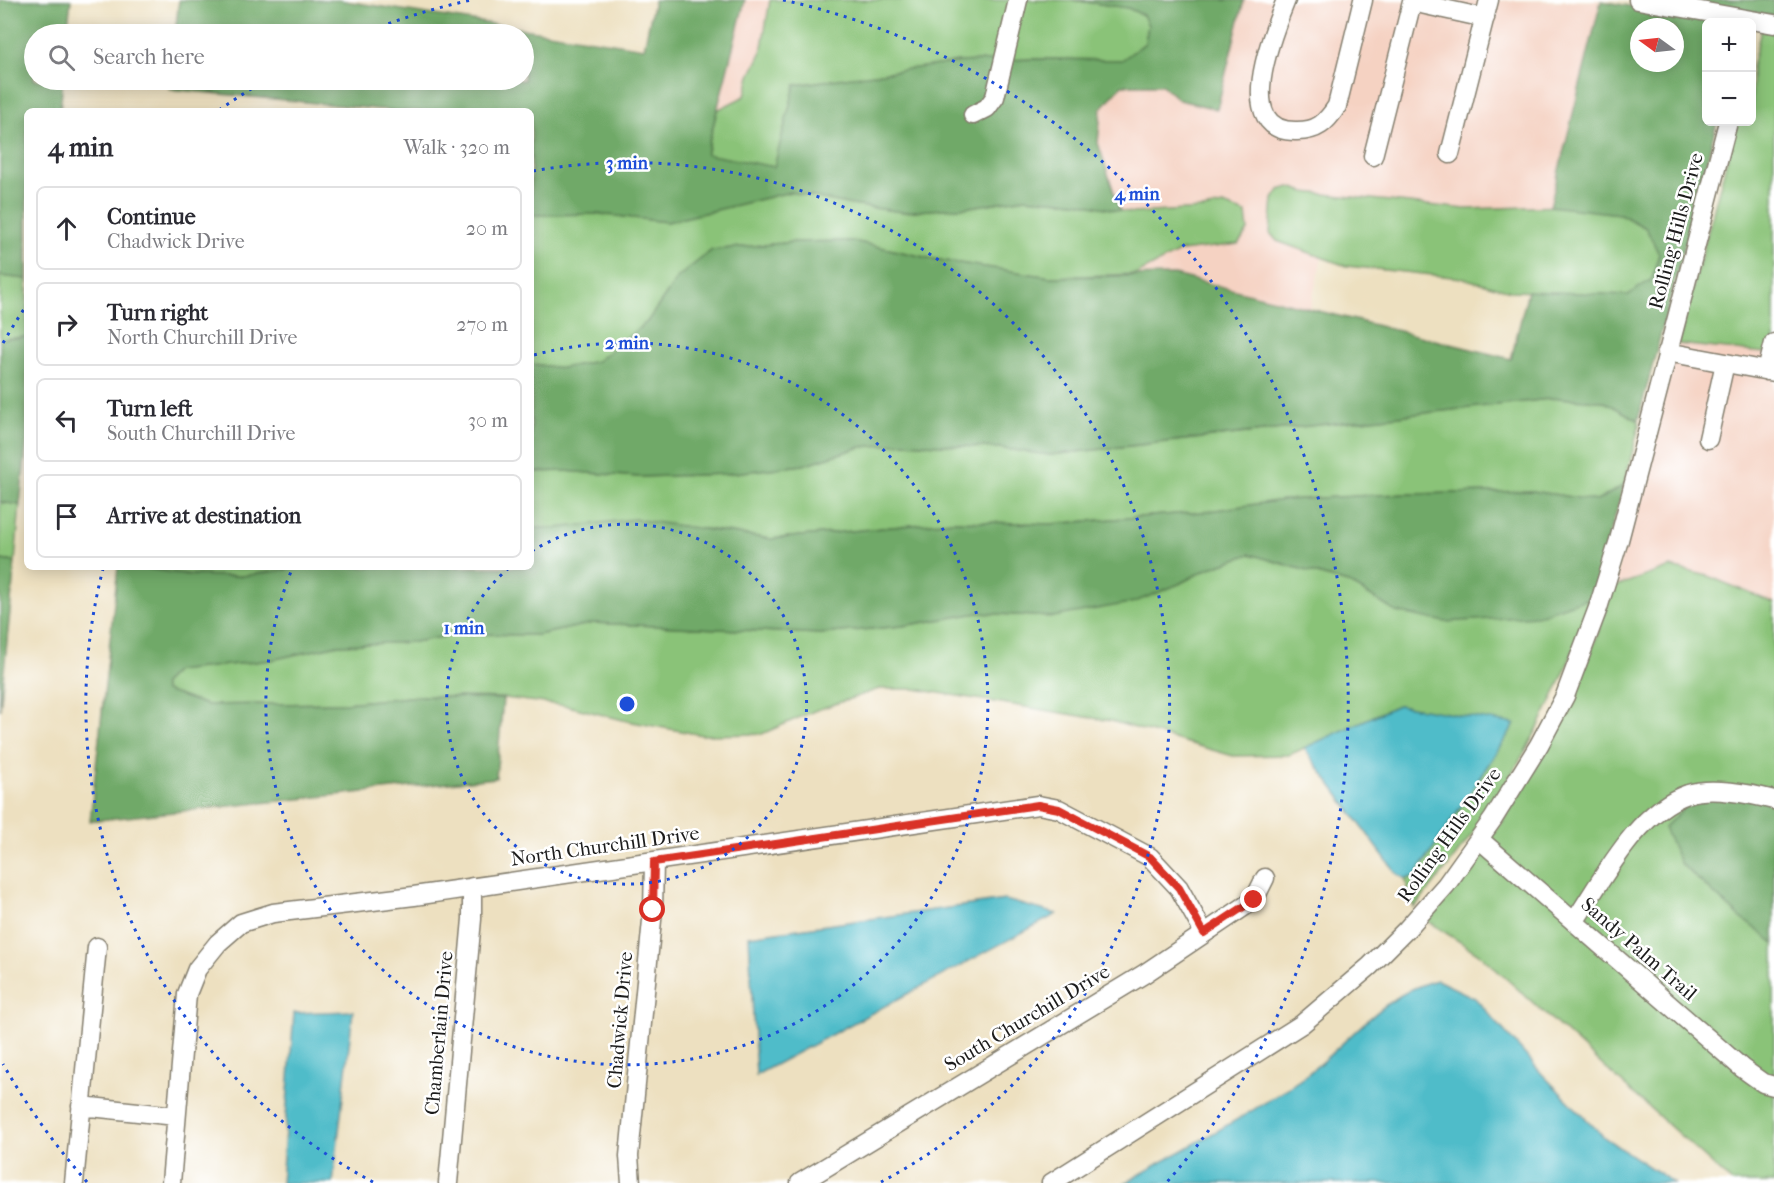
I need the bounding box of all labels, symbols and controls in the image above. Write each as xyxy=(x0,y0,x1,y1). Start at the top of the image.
north arrow xyxy=(1630,18,1684,72)
map controls xyxy=(1702,18,1756,126)
button: + xyxy=(1702,18,1756,72)
search box xyxy=(24,24,534,90)
icon: search xyxy=(45,41,78,74)
text: Search here xyxy=(93,44,205,70)
button: − xyxy=(1702,72,1756,126)
text: 4 min xyxy=(48,132,113,163)
text: Walk · 320 m xyxy=(404,136,510,159)
street label: Rolling Hills Drive xyxy=(1644,150,1708,312)
text: 3 min xyxy=(606,153,649,174)
text: 4 min xyxy=(1113,184,1160,205)
text: Continue xyxy=(107,204,196,230)
icon: ahead xyxy=(50,212,83,245)
text: 20 m xyxy=(466,217,508,240)
text: Chadwick Drive xyxy=(107,230,245,253)
text: Turn right xyxy=(107,300,208,326)
icon: right xyxy=(50,308,83,341)
text: 270 m xyxy=(456,313,508,336)
text: North Churchill Drive xyxy=(107,326,297,349)
text: 2 min xyxy=(605,333,649,354)
text: Turn left xyxy=(107,396,193,422)
icon: left xyxy=(50,404,83,437)
text: 30 m xyxy=(468,409,508,432)
text: South Churchill Drive xyxy=(107,422,295,445)
icon: arrive xyxy=(50,500,83,533)
text: Arrive at destination xyxy=(107,503,301,529)
text: 1 min xyxy=(443,618,485,639)
centre of rings xyxy=(617,694,637,714)
street label: Rolling Hills Drive xyxy=(1392,763,1506,907)
street label: North Churchill Drive xyxy=(509,821,701,871)
route end xyxy=(1240,886,1266,912)
street label: Sandy Palm Trail xyxy=(1577,893,1702,1006)
route start xyxy=(639,896,665,922)
street label: Chamberlain Drive xyxy=(420,950,458,1116)
street label: Chadwick Drive xyxy=(603,950,637,1090)
street label: South Churchill Drive xyxy=(940,960,1114,1076)

